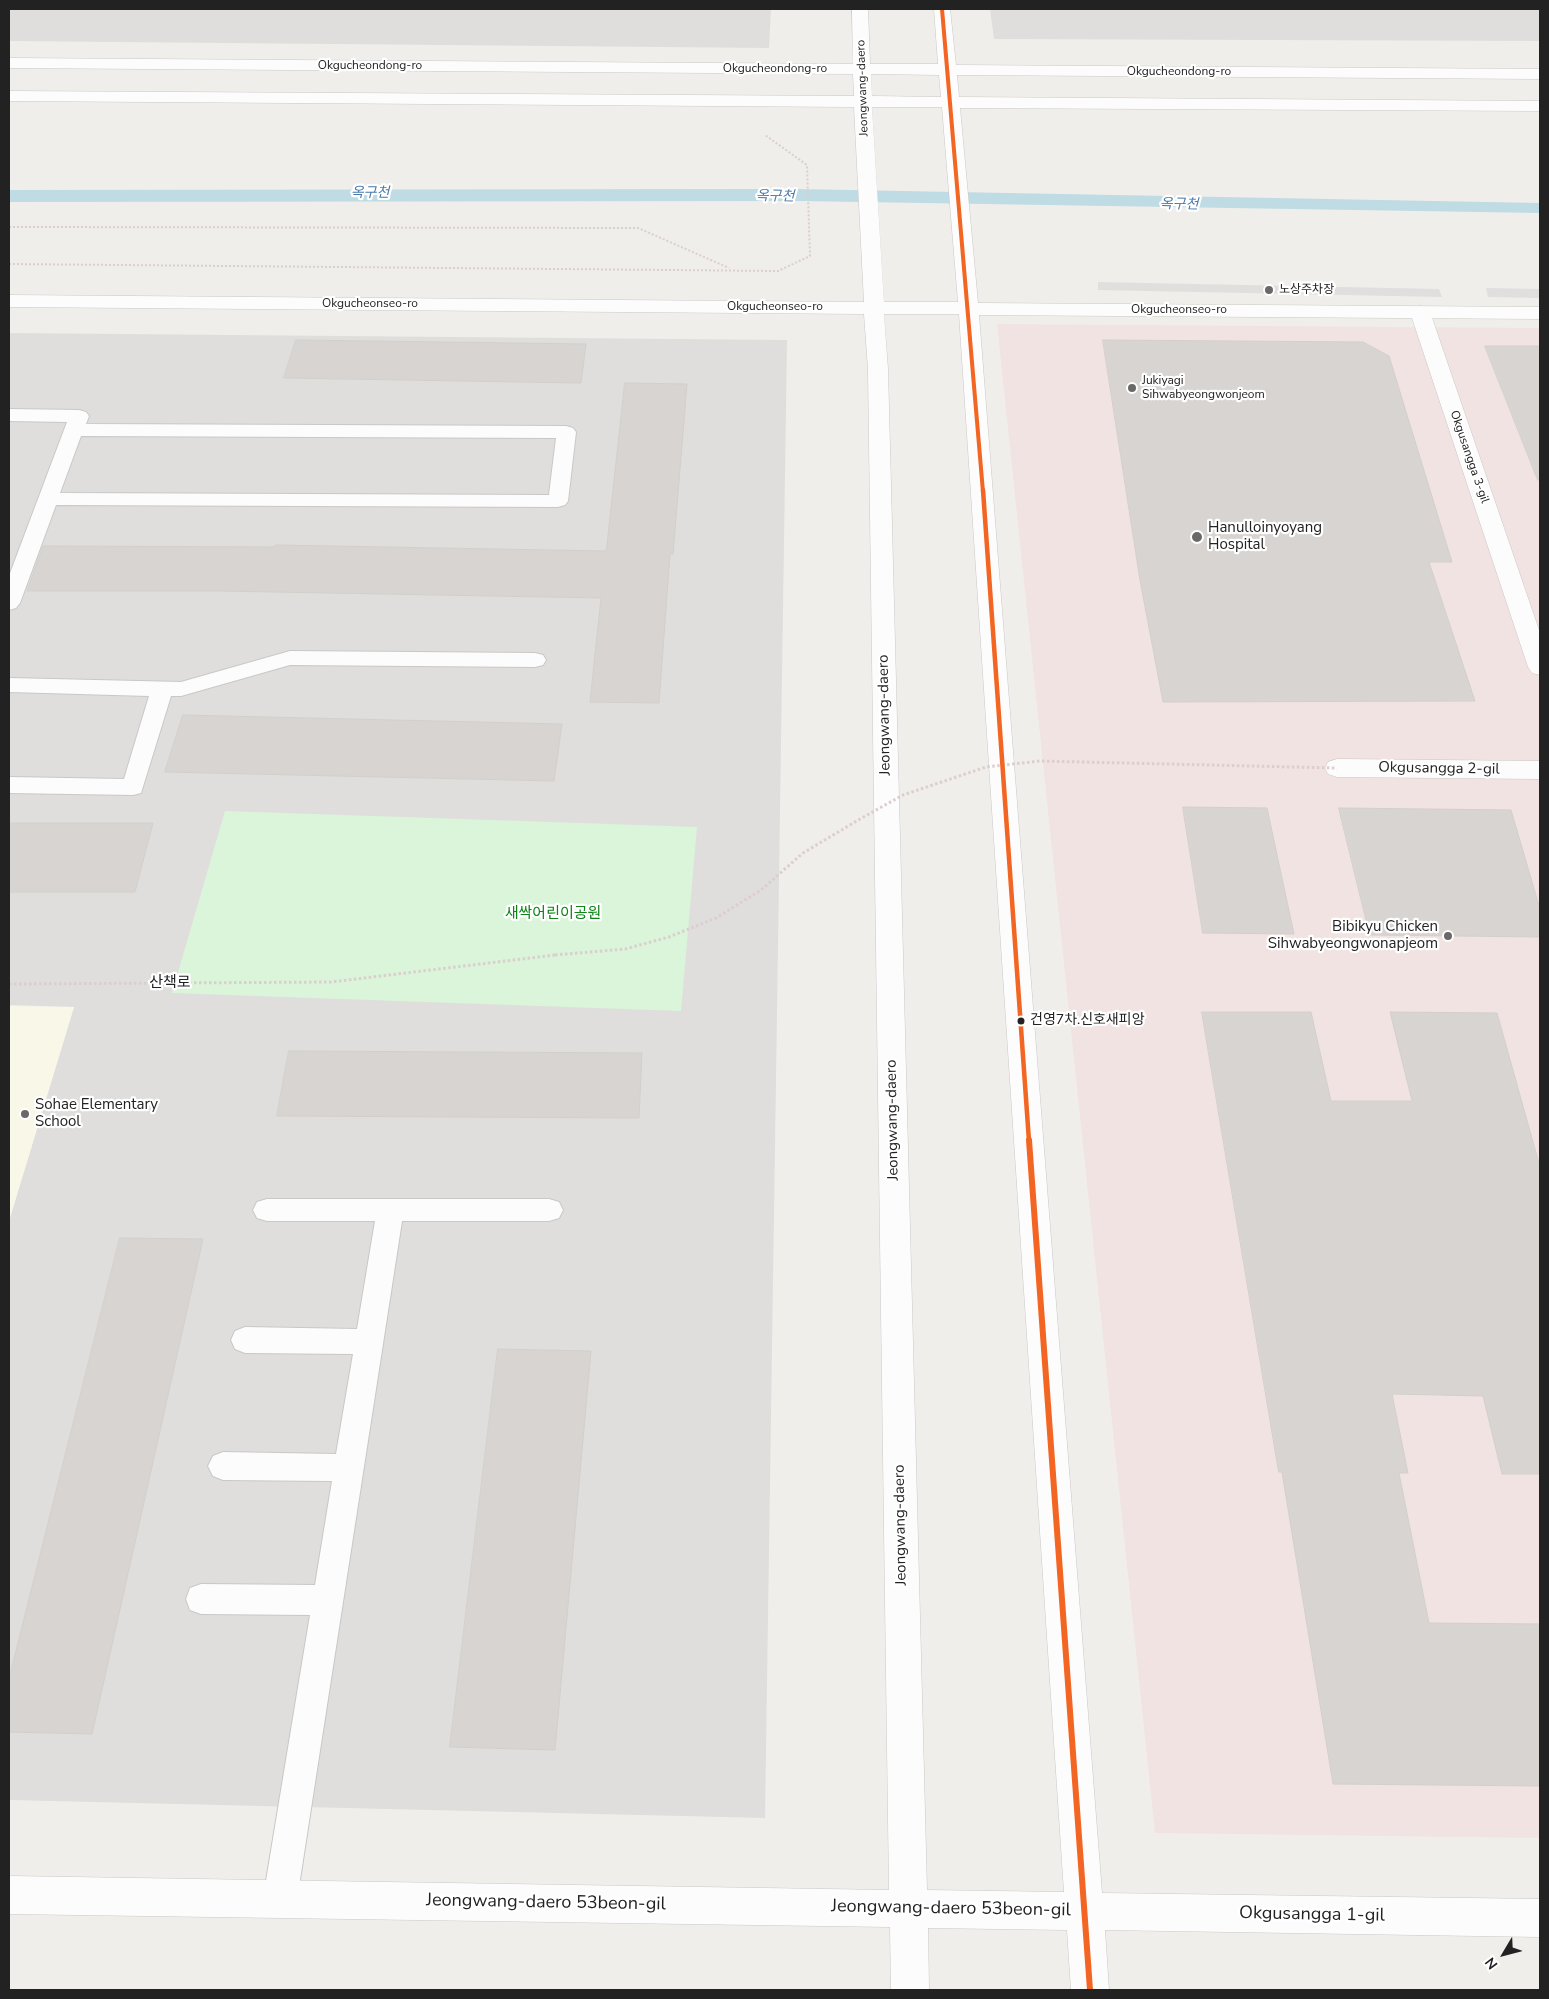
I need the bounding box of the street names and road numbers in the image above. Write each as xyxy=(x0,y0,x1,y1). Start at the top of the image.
street label: Jeongwang-daero xyxy=(854,39,872,137)
street label: Okgucheondong-ro xyxy=(318,59,422,73)
street label: Okgucheondong-ro xyxy=(723,62,827,76)
street label: Okgucheondong-ro xyxy=(1127,65,1231,79)
street label: Okgucheonseo-ro xyxy=(322,297,418,311)
street label: Okgucheonseo-ro xyxy=(727,300,823,314)
street label: Okgucheonseo-ro xyxy=(1131,303,1227,317)
street label: Okgusangga 3-gil xyxy=(1446,409,1492,505)
street label: Jeongwang-daero xyxy=(875,654,895,776)
street label: Okgusangga 2-gil xyxy=(1378,759,1500,779)
street label: 산책로 xyxy=(149,974,191,992)
street label: Jeongwang-daero xyxy=(883,1059,903,1181)
street label: Jeongwang-daero xyxy=(891,1464,911,1586)
street label: Jeongwang-daero 53beon-gil xyxy=(426,1890,666,1916)
street label: Jeongwang-daero 53beon-gil xyxy=(831,1896,1071,1922)
street label: Okgusangga 1-gil xyxy=(1239,1903,1385,1927)

